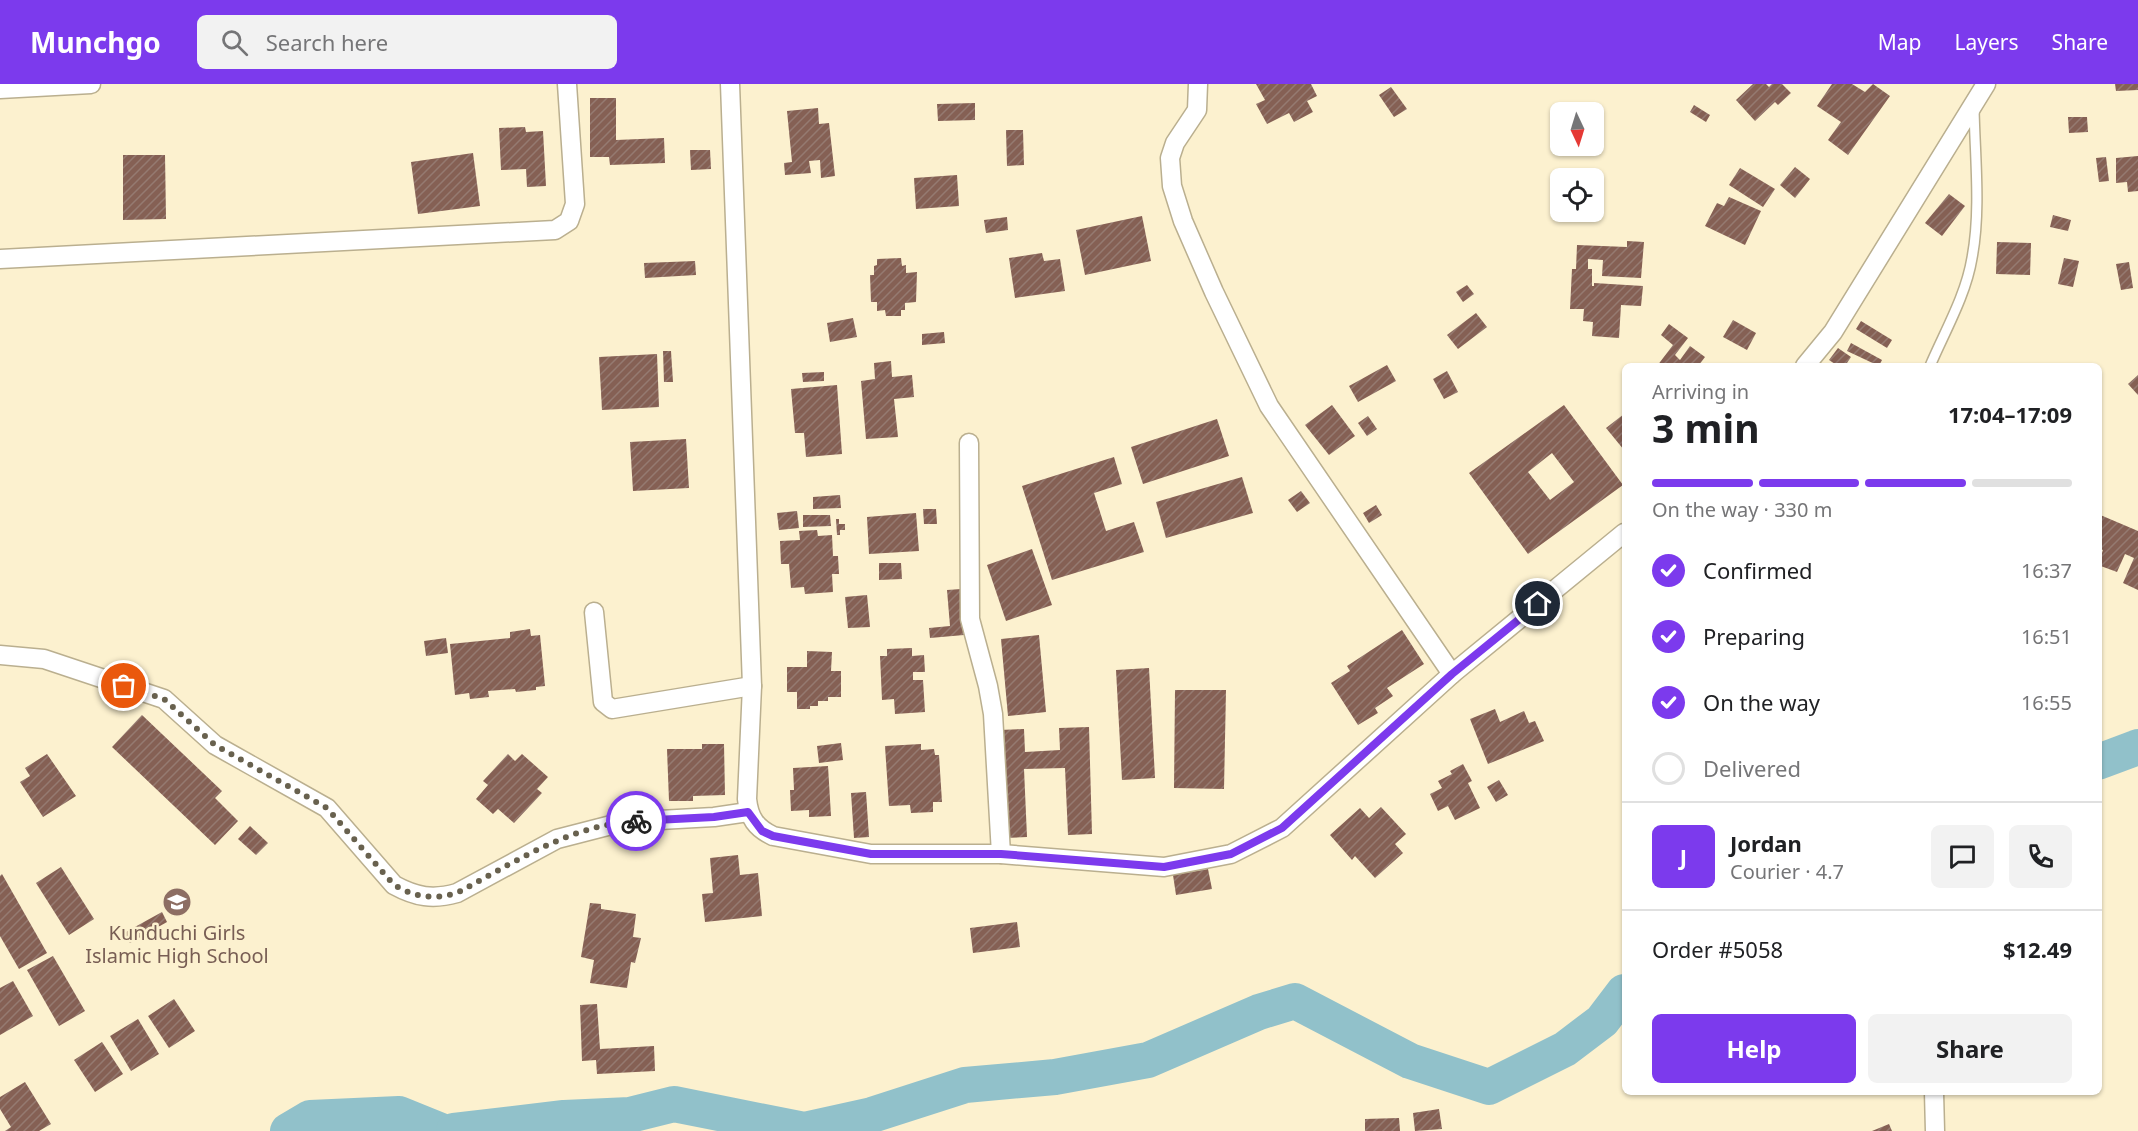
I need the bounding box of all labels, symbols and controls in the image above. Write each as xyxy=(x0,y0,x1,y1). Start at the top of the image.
search box xyxy=(197,15,617,69)
text: Munchgo xyxy=(30,23,161,61)
icon: search xyxy=(218,26,251,59)
text: Search here xyxy=(266,27,388,57)
text: Map xyxy=(1878,28,1922,56)
text: Layers xyxy=(1955,28,2019,56)
text: Share xyxy=(2052,28,2108,56)
north arrow xyxy=(1550,102,1604,156)
map controls xyxy=(1550,102,1604,222)
button: locate xyxy=(1550,168,1604,222)
text: Arriving in xyxy=(1652,378,1749,405)
text: 17:04–17:09 xyxy=(1948,399,2072,429)
text: 3 min xyxy=(1652,401,1759,454)
text: On the way · 330 m xyxy=(1652,496,1832,523)
icon: check xyxy=(1652,554,1685,587)
text: Confirmed xyxy=(1703,555,1813,585)
text: 16:37 xyxy=(2021,557,2072,584)
pin xyxy=(1512,578,1563,629)
icon: home xyxy=(1521,587,1554,620)
icon: check xyxy=(1652,620,1685,653)
text: Preparing xyxy=(1703,621,1805,651)
text: 16:51 xyxy=(2021,623,2072,650)
pin xyxy=(98,660,149,711)
icon: bag xyxy=(107,669,140,702)
icon: check xyxy=(1652,686,1685,719)
text: On the way xyxy=(1703,687,1820,717)
text: 16:55 xyxy=(2021,689,2072,716)
text: Delivered xyxy=(1703,753,1801,783)
courier xyxy=(606,791,666,851)
icon: bike xyxy=(620,805,653,838)
button: chat xyxy=(1931,825,1994,888)
button: phone xyxy=(2009,825,2072,888)
text: Jordan xyxy=(1730,828,1802,858)
text: J xyxy=(1680,841,1687,871)
text: Courier · 4.7 xyxy=(1730,858,1844,885)
school or university icon: Kunduchi Girls Islamic High School xyxy=(161,886,193,918)
place label: Kunduchi Girls Islamic High School xyxy=(85,919,269,969)
text: Order #5058 xyxy=(1652,934,1783,964)
text: $12.49 xyxy=(2003,934,2072,964)
button: Help xyxy=(1652,1014,1856,1083)
button: Share xyxy=(1868,1014,2072,1083)

